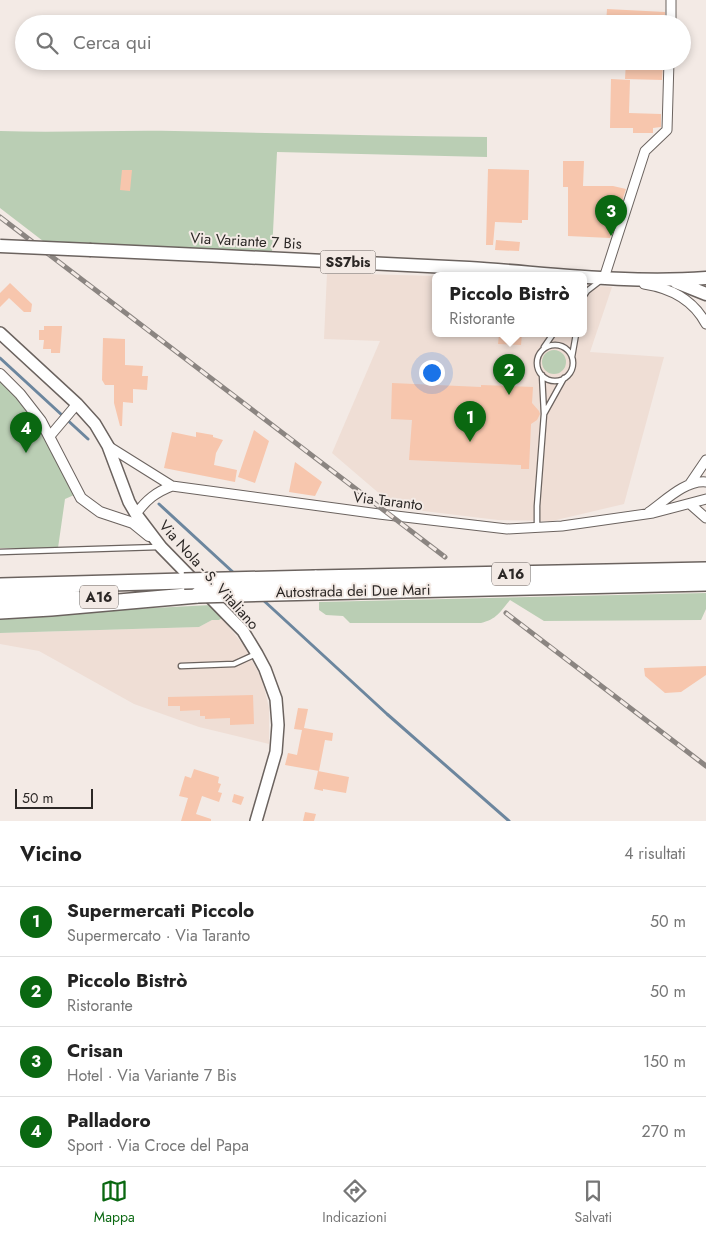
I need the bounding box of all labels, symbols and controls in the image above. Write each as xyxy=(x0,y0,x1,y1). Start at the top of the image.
search box xyxy=(15,15,691,70)
icon: search xyxy=(33,29,61,57)
text: Cerca qui xyxy=(73,29,152,56)
pin: 3 xyxy=(595,195,627,236)
street label: Via Variante 7 Bis xyxy=(190,227,302,255)
road number: SS7bis xyxy=(320,250,376,274)
popup xyxy=(432,272,587,337)
text: Piccolo Bistrò xyxy=(449,280,570,307)
text: Ristorante xyxy=(449,307,515,330)
pin: 2 xyxy=(493,354,525,395)
your location xyxy=(419,360,445,386)
pin: 1 xyxy=(454,401,486,442)
pin: 4 xyxy=(10,412,42,453)
street label: Via Taranto xyxy=(352,486,424,516)
street label: Via Nola - S. Vitaliano xyxy=(154,515,264,635)
road number: A16 xyxy=(492,562,530,586)
street label: Autostrada dei Due Mari xyxy=(275,579,431,603)
road number: A16 xyxy=(80,586,118,608)
scale bar xyxy=(15,786,92,809)
text: 50 m xyxy=(22,788,53,808)
text: Vicino xyxy=(20,839,82,869)
text: 4 risultati xyxy=(624,842,686,865)
text: Supermercati Piccolo xyxy=(67,897,254,924)
text: 1 xyxy=(32,910,40,933)
text: 50 m xyxy=(650,910,686,933)
text: Supermercato · Via Taranto xyxy=(67,924,250,947)
text: Piccolo Bistrò xyxy=(67,967,187,994)
text: 2 xyxy=(31,980,41,1003)
text: 50 m xyxy=(650,980,686,1003)
text: Ristorante xyxy=(67,994,133,1017)
text: Crisan xyxy=(67,1037,123,1064)
text: 3 xyxy=(31,1050,41,1073)
text: 150 m xyxy=(643,1050,686,1073)
text: Hotel · Via Variante 7 Bis xyxy=(67,1064,237,1087)
text: Palladoro xyxy=(67,1107,151,1134)
text: 4 xyxy=(30,1120,42,1143)
text: 270 m xyxy=(642,1120,686,1143)
text: Sport · Via Croce del Papa xyxy=(67,1134,249,1157)
tab: Mappa xyxy=(94,1177,135,1227)
tab: Indicazioni xyxy=(322,1177,387,1227)
tab: Salvati xyxy=(575,1177,612,1227)

